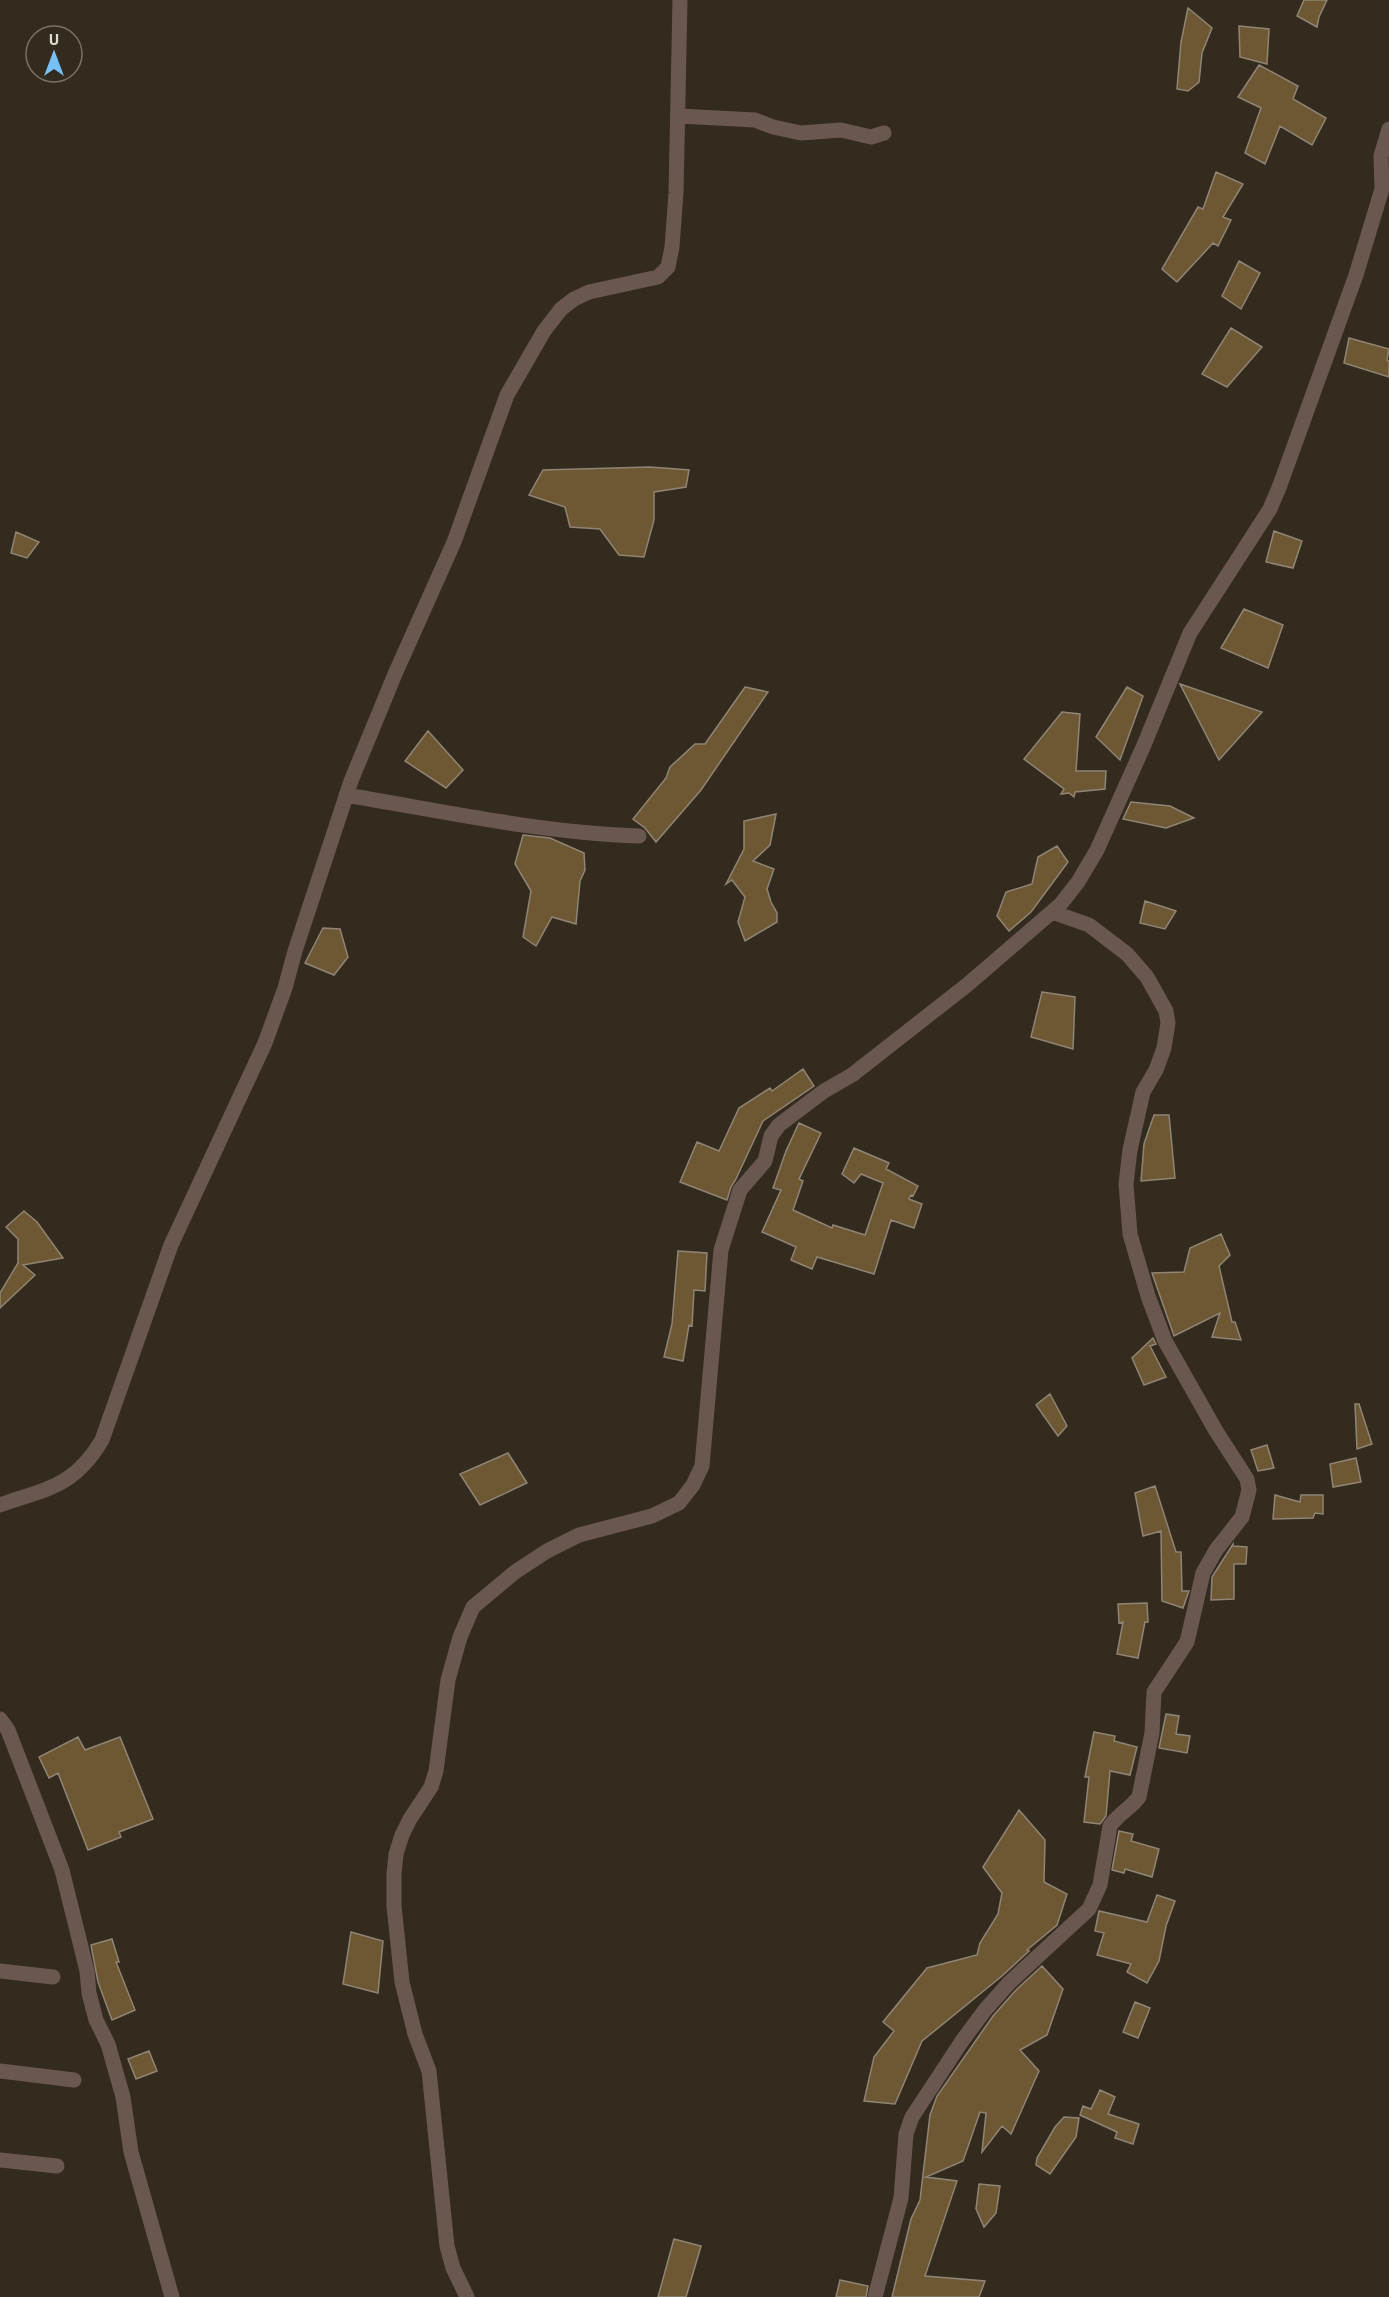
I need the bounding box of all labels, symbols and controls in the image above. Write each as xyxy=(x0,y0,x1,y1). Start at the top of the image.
north arrow xyxy=(24,24,84,84)
text: U xyxy=(49,27,59,51)

